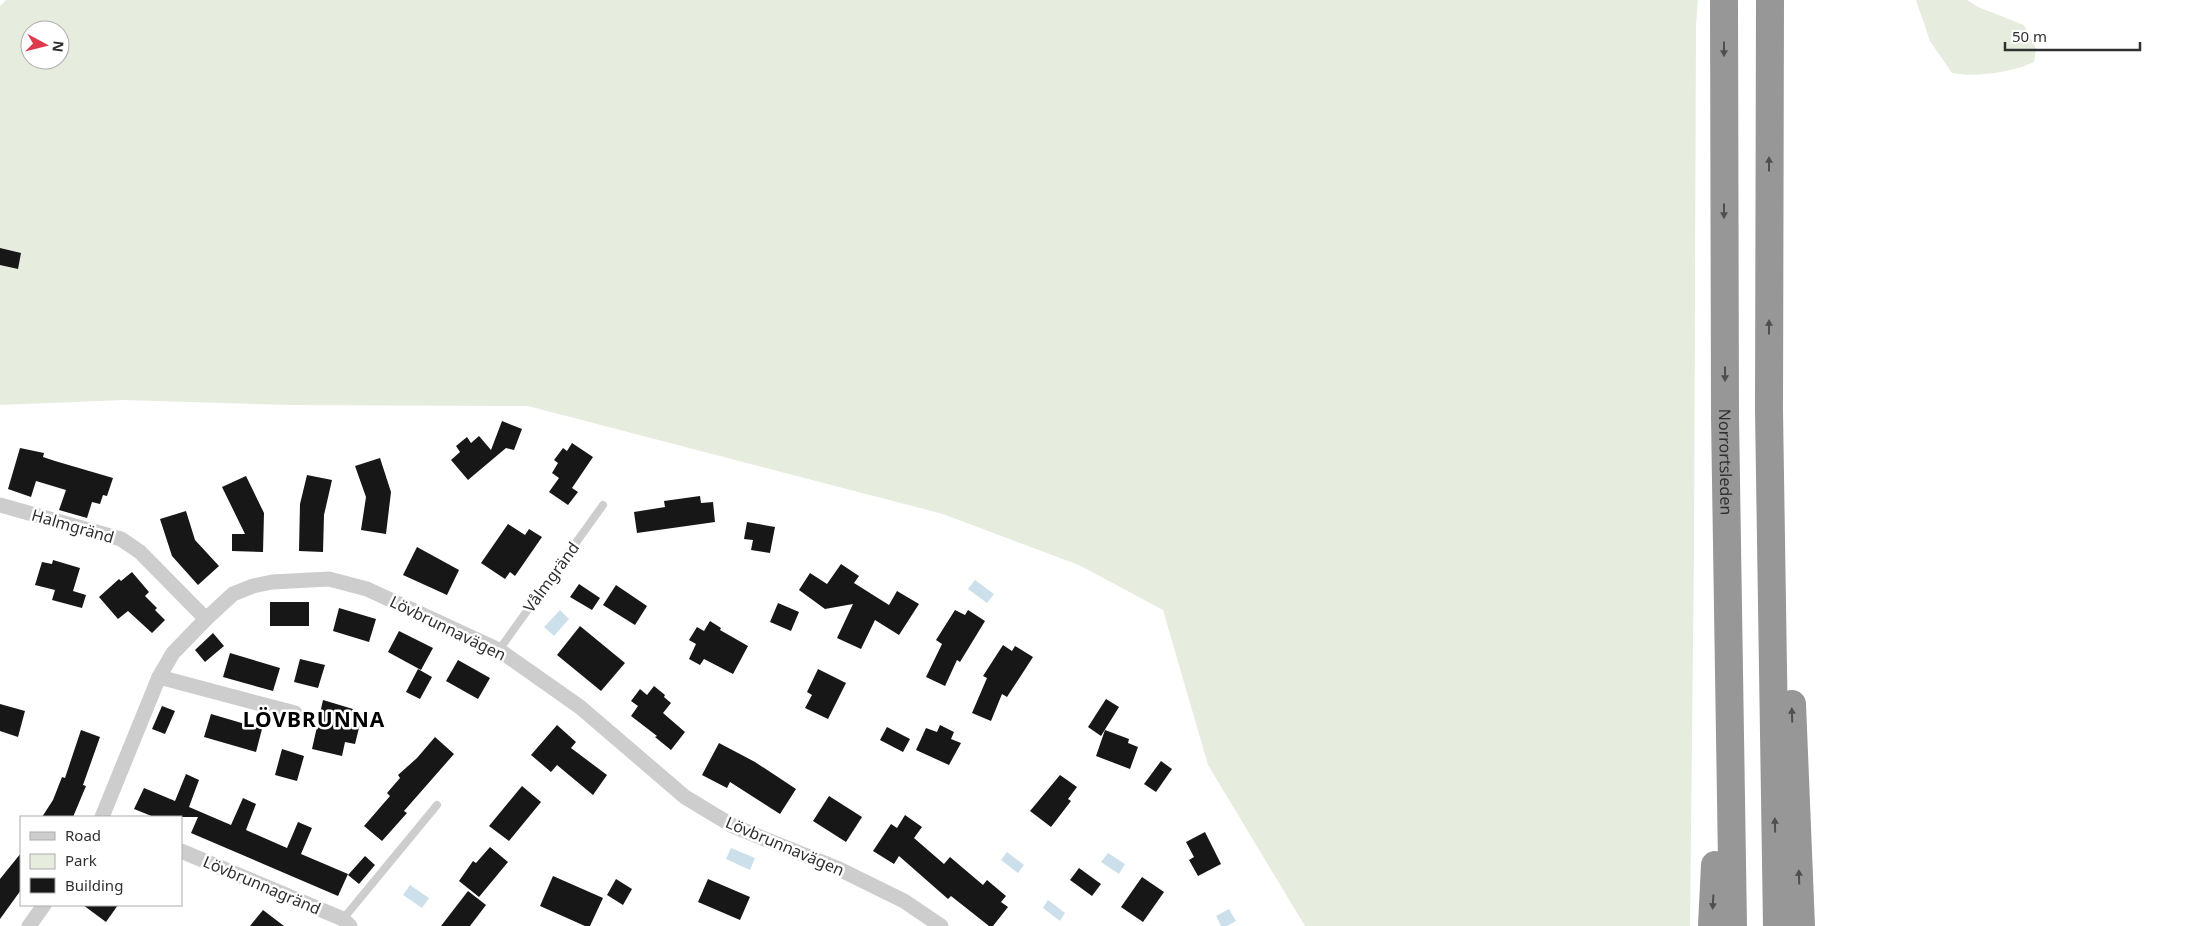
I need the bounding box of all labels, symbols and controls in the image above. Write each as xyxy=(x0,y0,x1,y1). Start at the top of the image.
north arrow xyxy=(20,20,70,70)
scale bar xyxy=(2005,20,2140,52)
text: 50 m xyxy=(2012,26,2047,46)
text: N xyxy=(48,40,69,53)
one-way arrow xyxy=(1720,41,1728,57)
one-way arrow xyxy=(1765,156,1773,172)
one-way arrow xyxy=(1720,203,1728,219)
one-way arrow xyxy=(1765,319,1773,335)
one-way arrow xyxy=(1721,366,1729,382)
street label: Norrortsleden xyxy=(1714,409,1738,515)
street label: Halmgränd xyxy=(29,504,117,548)
street label: Vålmgränd xyxy=(518,537,584,617)
street label: Lövbrunnavägen xyxy=(386,590,510,666)
district label: LÖVBRUNNA xyxy=(243,705,385,733)
one-way arrow xyxy=(1788,707,1796,723)
street label: Lövbrunnavägen xyxy=(722,811,848,881)
legend xyxy=(20,816,182,906)
one-way arrow xyxy=(1771,817,1779,833)
text: Road xyxy=(65,825,101,845)
text: Park xyxy=(65,850,97,870)
street label: Lövbrunnagränd xyxy=(200,850,324,920)
one-way arrow xyxy=(1795,869,1803,885)
text: Building xyxy=(65,875,123,895)
one-way arrow xyxy=(1709,894,1717,910)

